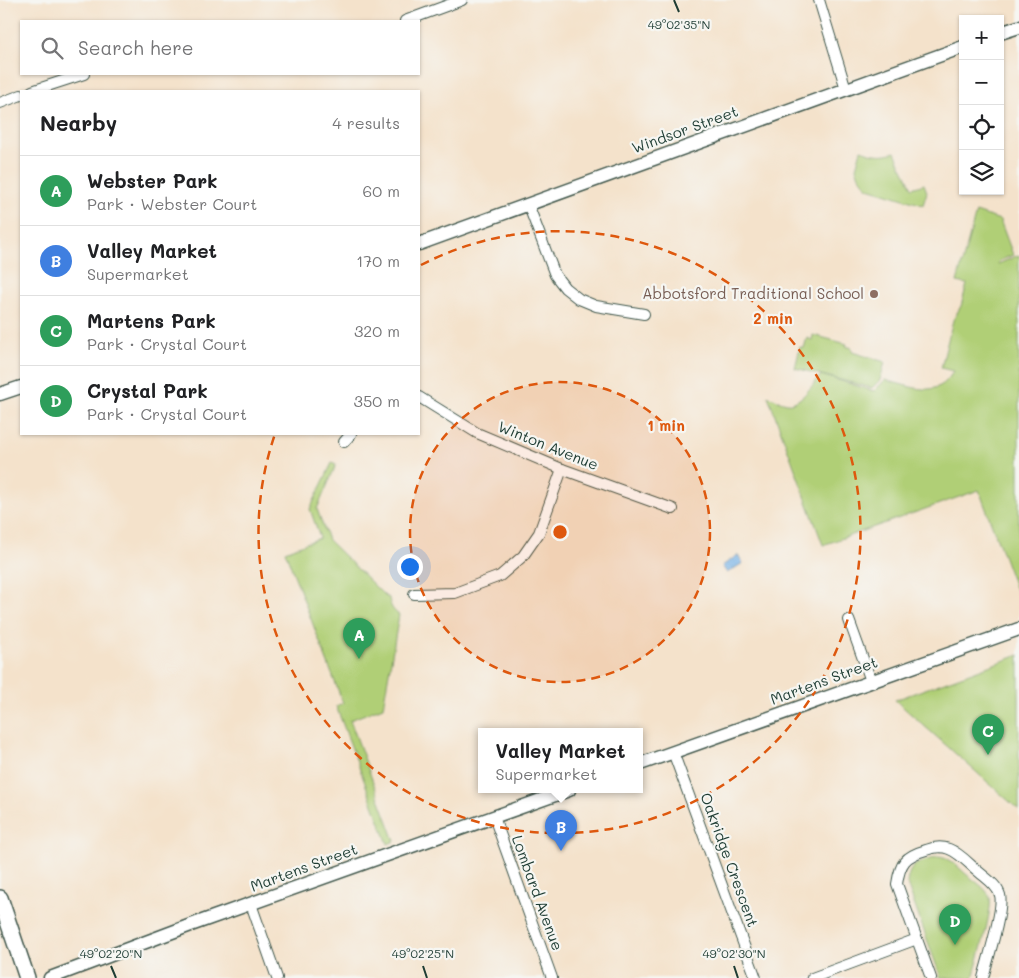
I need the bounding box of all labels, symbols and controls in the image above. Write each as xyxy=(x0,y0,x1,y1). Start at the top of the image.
map controls xyxy=(959,15,1004,195)
button: + xyxy=(959,15,1004,60)
text: 49°02'35"N xyxy=(648,16,710,32)
search box xyxy=(20,20,420,75)
icon: search xyxy=(38,34,66,62)
text: Search here xyxy=(78,35,194,60)
button: − xyxy=(959,60,1004,105)
street label: Windsor Street xyxy=(629,101,741,158)
button: locate xyxy=(959,105,1004,150)
text: Nearby xyxy=(40,109,117,136)
text: 4 results xyxy=(332,112,400,133)
button: layers xyxy=(959,150,1004,195)
text: Webster Park xyxy=(87,168,217,193)
text: A xyxy=(50,180,62,201)
text: 60 m xyxy=(363,180,400,201)
text: Park · Webster Court xyxy=(87,193,257,214)
text: Valley Market xyxy=(87,238,217,263)
text: B xyxy=(51,250,61,271)
text: 170 m xyxy=(356,250,400,271)
text: Supermarket xyxy=(87,263,189,284)
place label: Abbotsford Traditional School xyxy=(642,283,864,303)
marker: Abbotsford Traditional School xyxy=(868,288,880,300)
text: Martens Park xyxy=(87,308,216,333)
text: 2 min xyxy=(753,308,793,328)
text: C xyxy=(50,320,62,341)
text: 320 m xyxy=(354,320,400,341)
text: Park · Crystal Court xyxy=(87,333,247,354)
text: Crystal Park xyxy=(87,378,208,403)
text: D xyxy=(50,390,62,411)
text: 350 m xyxy=(354,390,400,411)
text: Park · Crystal Court xyxy=(87,403,247,424)
text: 1 min xyxy=(647,415,685,435)
street label: Winton Avenue xyxy=(495,416,602,474)
centre of rings xyxy=(551,523,569,541)
your location xyxy=(397,554,423,580)
pin: A xyxy=(343,618,375,659)
street label: Martens Street xyxy=(767,651,880,709)
pin: C xyxy=(972,714,1004,755)
popup xyxy=(478,728,643,793)
text: Valley Market xyxy=(496,738,625,763)
text: Supermarket xyxy=(496,763,597,784)
street label: Oakridge Crescent xyxy=(696,790,764,930)
pin: B xyxy=(545,810,577,851)
street label: Lombard Avenue xyxy=(508,832,568,953)
street label: Martens Street xyxy=(247,838,360,896)
pin: D xyxy=(939,904,971,945)
text: 49°02'20"N xyxy=(80,945,142,961)
text: 49°02'25"N xyxy=(392,945,454,961)
text: 49°02'30"N xyxy=(702,945,766,961)

